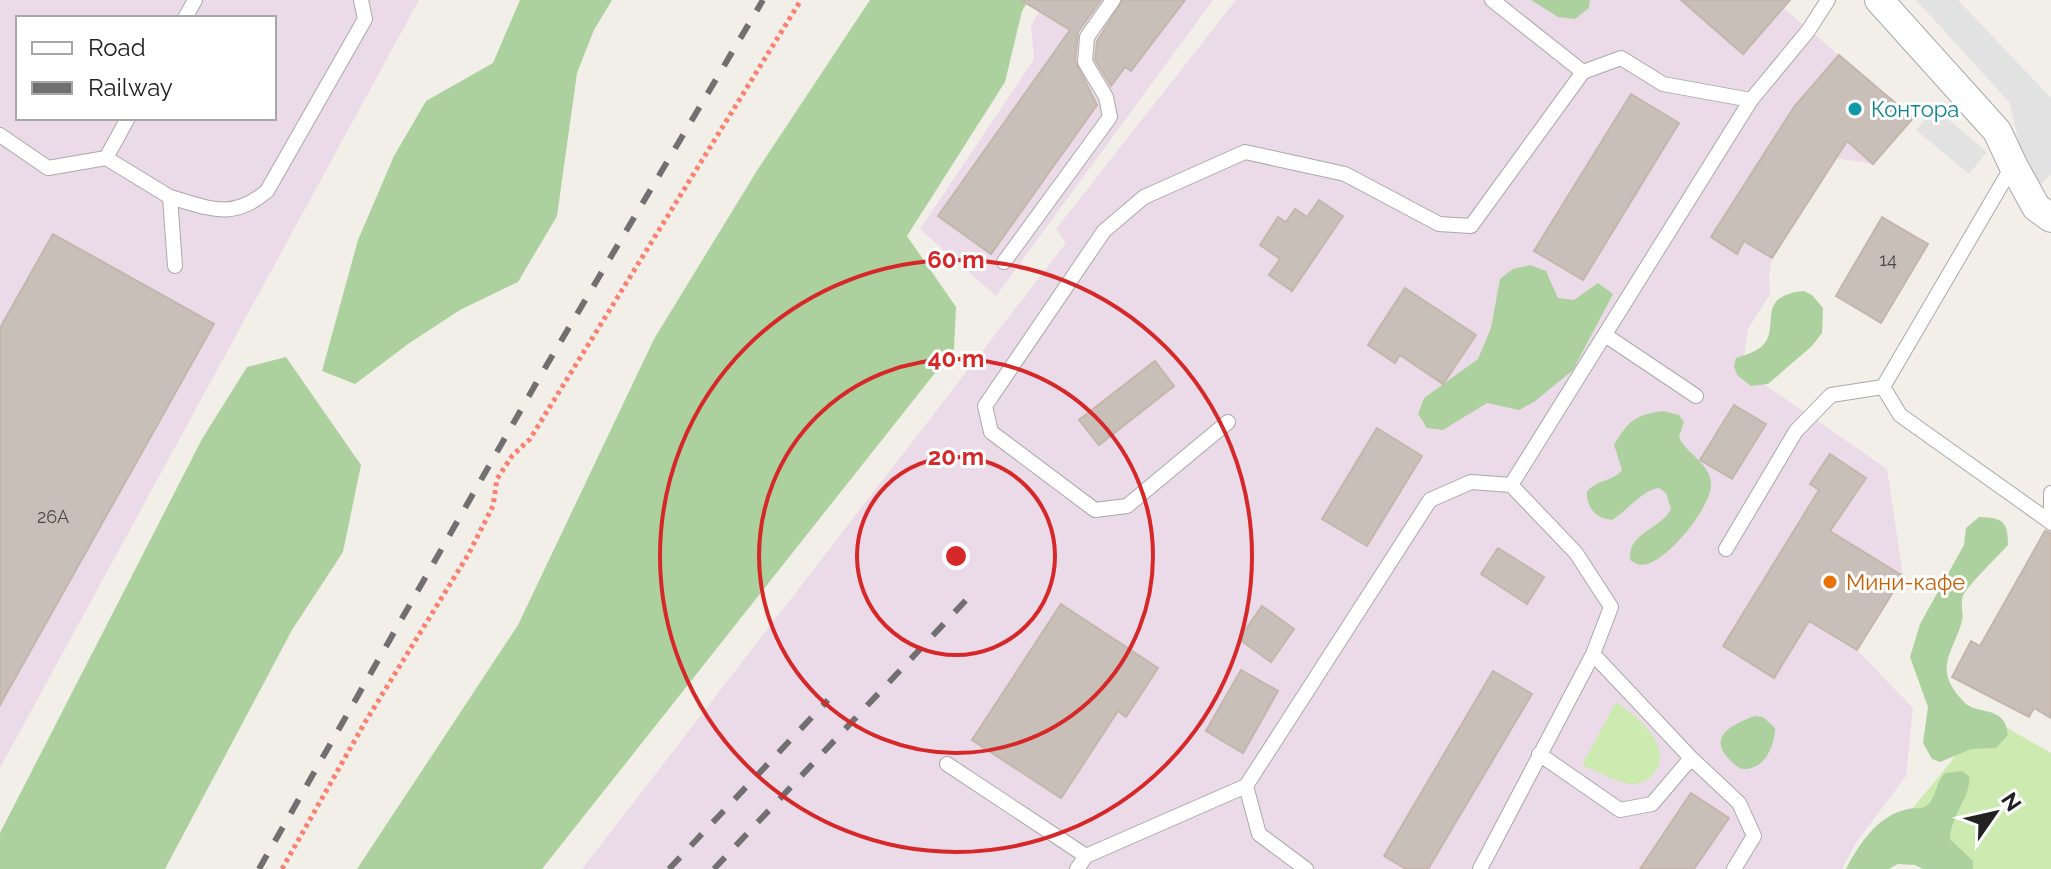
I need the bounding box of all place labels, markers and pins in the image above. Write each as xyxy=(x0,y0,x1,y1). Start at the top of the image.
place label: Контора xyxy=(1871,96,1959,122)
marker: Контора xyxy=(1846,100,1864,118)
centre of rings xyxy=(942,542,970,570)
place label: Мини-кафе xyxy=(1846,569,1965,595)
marker: Мини-кафе xyxy=(1821,573,1839,591)

